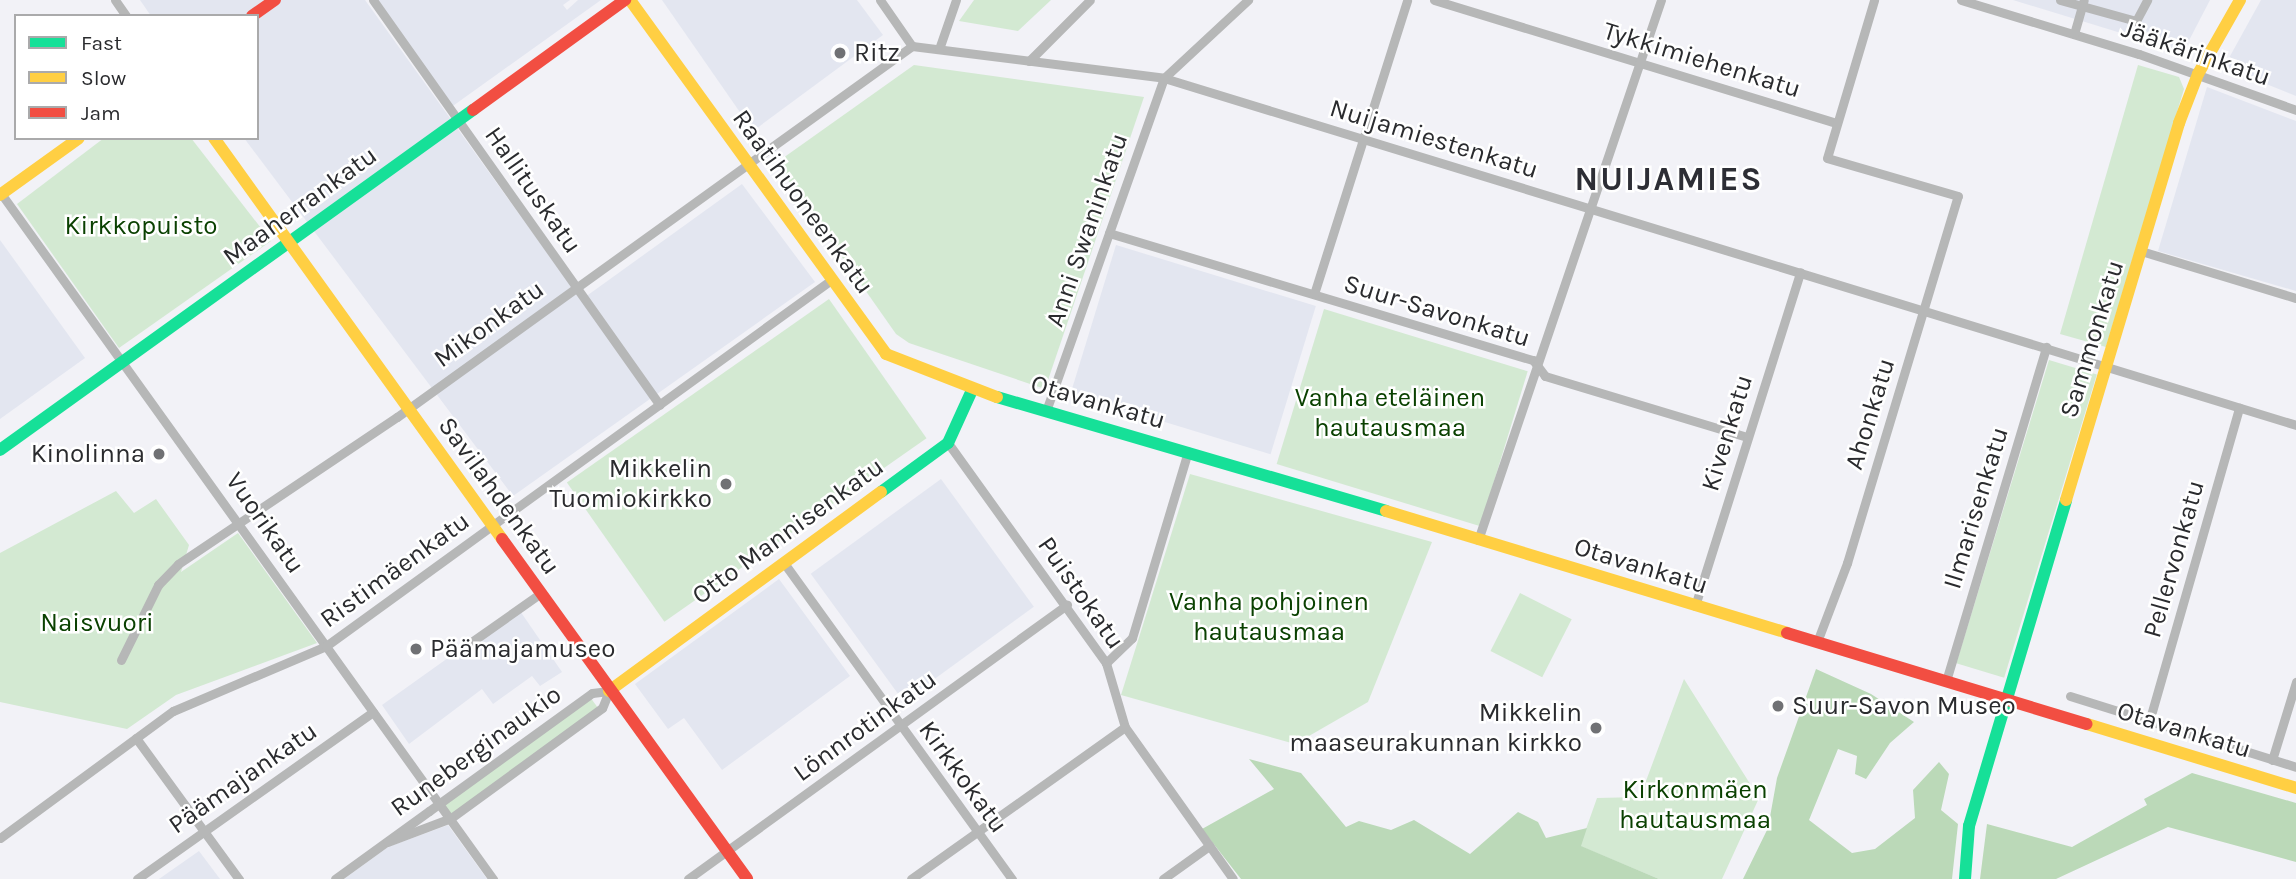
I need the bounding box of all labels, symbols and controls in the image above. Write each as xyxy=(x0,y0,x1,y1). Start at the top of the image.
street label: Jääkärinkatu xyxy=(2117,13,2275,93)
legend xyxy=(14,14,259,140)
street label: Tykkimiehenkatu xyxy=(1600,15,1804,105)
text: Fast xyxy=(81,31,122,55)
place label: Ritz xyxy=(854,37,900,69)
marker: Ritz xyxy=(832,45,848,61)
text: Slow xyxy=(81,66,126,90)
street label: Nuijamiestenkatu xyxy=(1326,92,1542,186)
text: Jam xyxy=(81,101,121,125)
street label: Raatihuoneenkatu xyxy=(726,104,880,300)
street label: Hallituskatu xyxy=(478,121,588,259)
street label: Anni Swaninkatu xyxy=(1039,129,1135,331)
street label: Maaherrankatu xyxy=(217,140,383,272)
district label: NUIJAMIES xyxy=(1576,160,1762,200)
park label: Kirkkopuisto xyxy=(65,210,217,242)
street label: Sammonkatu xyxy=(2053,256,2131,422)
street label: Suur-Savonkatu xyxy=(1340,268,1534,354)
street label: Mikonkatu xyxy=(428,274,550,374)
street label: Ahonkatu xyxy=(1838,354,1902,474)
street label: Otavankatu xyxy=(1027,368,1169,436)
street label: Kivenkatu xyxy=(1695,371,1759,495)
park label: Vanha eteläinen hautausmaa xyxy=(1295,382,1485,444)
street label: Savilahdenkatu xyxy=(431,411,567,581)
street label: Ilmarisenkatu xyxy=(1937,423,2015,593)
place label: Kinolinna xyxy=(31,438,145,470)
marker: Kinolinna xyxy=(151,446,167,462)
street label: Otto Mannisenkatu xyxy=(686,451,890,611)
place label: Mikkelin Tuomiokirkko xyxy=(549,453,712,514)
street label: Vuorikatu xyxy=(219,466,311,580)
marker: Mikkelin Tuomiokirkko xyxy=(718,476,734,492)
street label: Pellervonkatu xyxy=(2137,477,2211,641)
street label: Ristimäenkatu xyxy=(314,505,476,635)
street label: Puistokatu xyxy=(1031,531,1131,655)
street label: Otavankatu xyxy=(1570,531,1712,601)
park label: Vanha pohjoinen hautausmaa xyxy=(1169,586,1369,648)
park label: Naisvuori xyxy=(40,607,154,639)
place label: Päämajamuseo xyxy=(430,633,615,665)
marker: Päämajamuseo xyxy=(408,641,424,657)
street label: Lönnrotinkatu xyxy=(787,664,943,788)
street label: Runeberginaukio xyxy=(385,679,567,823)
place label: Suur-Savon Museo xyxy=(1792,690,2016,722)
street label: Otavankatu xyxy=(2113,695,2255,765)
place label: Mikkelin maaseurakunnan kirkko xyxy=(1289,697,1582,758)
marker: Suur-Savon Museo xyxy=(1770,698,1786,714)
street label: Päämajankatu xyxy=(163,715,323,841)
street label: Kirkkokatu xyxy=(912,715,1014,839)
marker: Mikkelin maaseurakunnan kirkko xyxy=(1588,720,1604,736)
park label: Kirkonmäen hautausmaa xyxy=(1619,774,1771,836)

